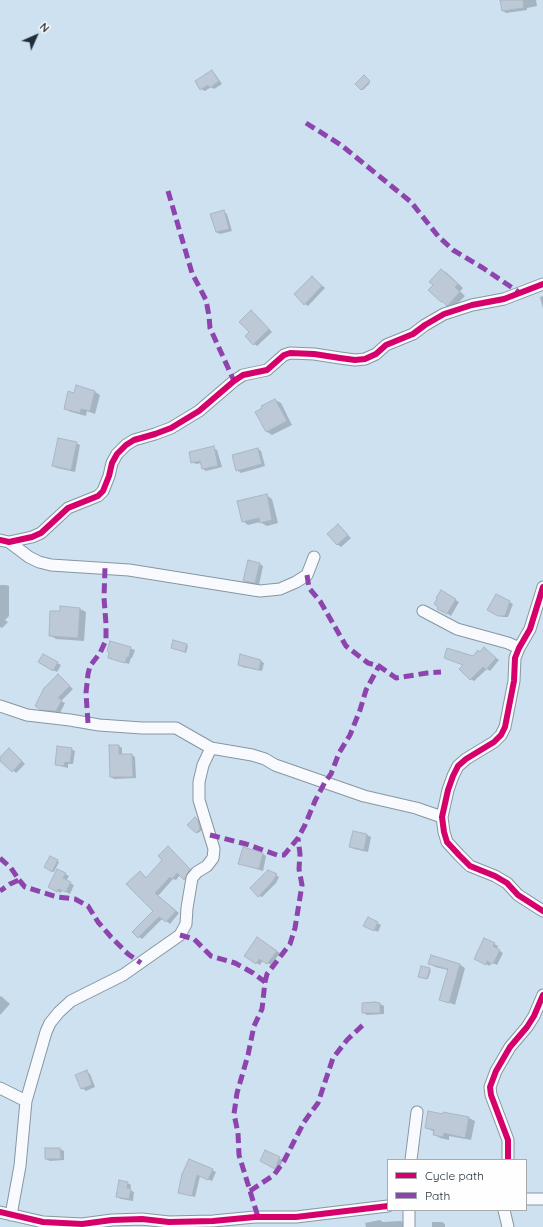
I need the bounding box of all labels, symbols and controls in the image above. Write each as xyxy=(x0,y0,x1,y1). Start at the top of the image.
north arrow xyxy=(16,16,56,56)
text: N xyxy=(37,20,52,35)
legend xyxy=(387,1159,527,1211)
text: Cycle path xyxy=(425,1168,484,1183)
text: Path xyxy=(425,1188,450,1203)

